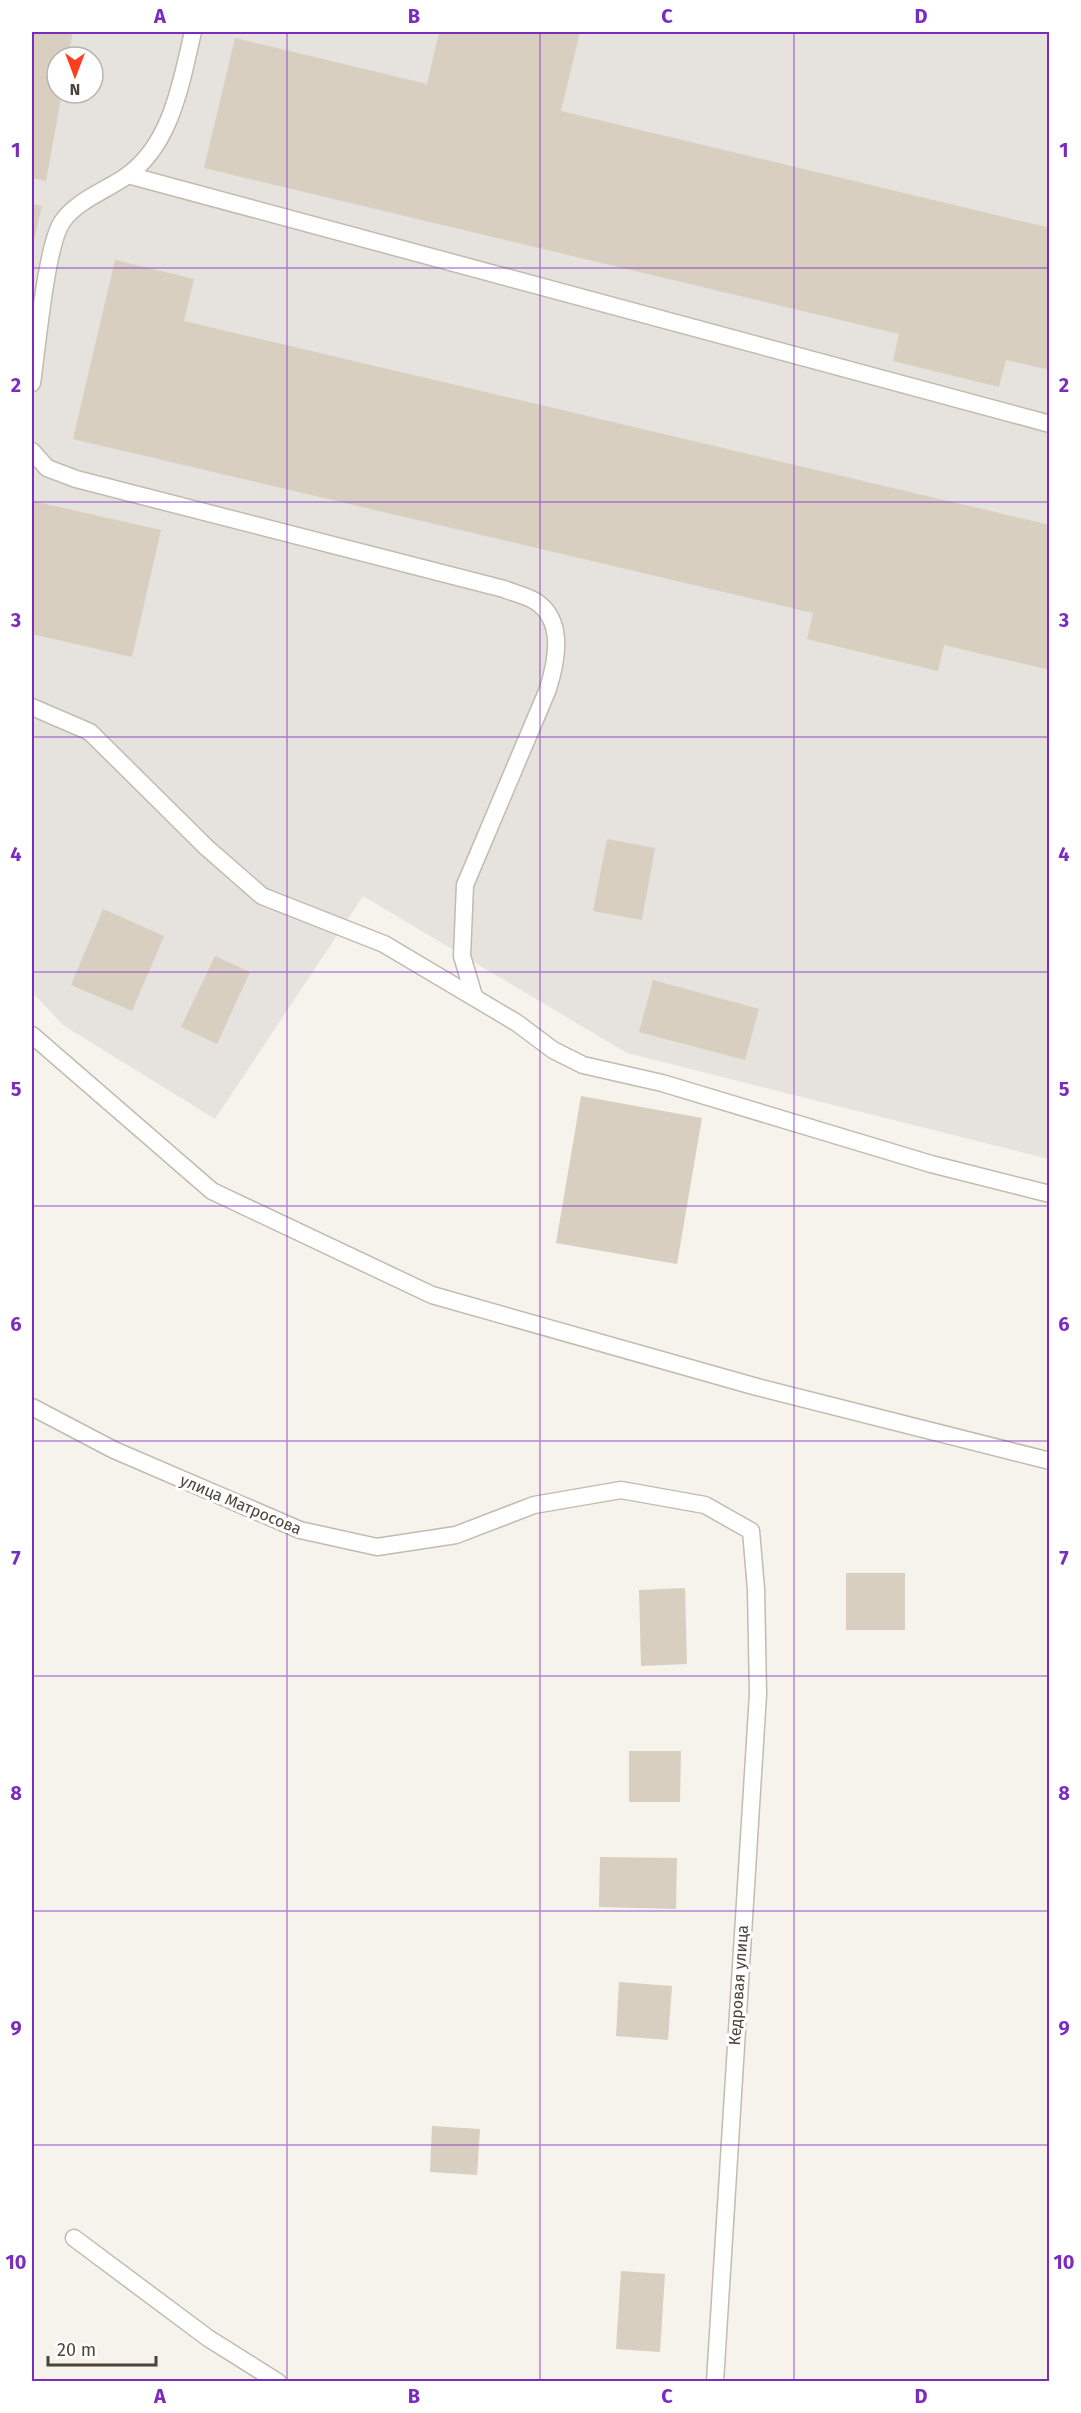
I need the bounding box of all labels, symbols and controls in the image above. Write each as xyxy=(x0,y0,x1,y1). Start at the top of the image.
text: A xyxy=(153,4,167,28)
text: B xyxy=(408,4,420,28)
text: C xyxy=(661,4,673,28)
text: D xyxy=(914,4,928,28)
north arrow xyxy=(45,45,105,105)
text: N xyxy=(70,80,80,99)
text: 1 xyxy=(11,138,21,162)
text: 1 xyxy=(1059,138,1069,162)
text: 2 xyxy=(11,373,21,397)
text: 2 xyxy=(1059,373,1069,397)
text: 3 xyxy=(10,608,21,632)
text: 3 xyxy=(1058,608,1069,632)
text: 4 xyxy=(10,842,22,866)
text: 4 xyxy=(1058,842,1070,866)
text: 5 xyxy=(11,1077,22,1101)
text: 5 xyxy=(1059,1077,1070,1101)
text: 6 xyxy=(10,1312,22,1336)
text: 6 xyxy=(1058,1312,1070,1336)
street label: улица Матросова xyxy=(177,1470,304,1539)
text: 7 xyxy=(11,1546,21,1570)
text: 7 xyxy=(1059,1546,1069,1570)
text: 8 xyxy=(10,1781,22,1805)
text: 8 xyxy=(1058,1781,1070,1805)
street label: Кедровая улица xyxy=(725,1924,752,2046)
text: 9 xyxy=(10,2016,22,2040)
text: 9 xyxy=(1058,2016,1070,2040)
text: 10 xyxy=(6,2250,26,2274)
text: 10 xyxy=(1054,2250,1074,2274)
scale bar xyxy=(48,2329,156,2367)
text: 20 m xyxy=(57,2339,96,2361)
text: A xyxy=(153,2384,167,2408)
text: B xyxy=(408,2384,420,2408)
text: C xyxy=(661,2384,673,2408)
text: D xyxy=(914,2384,928,2408)

